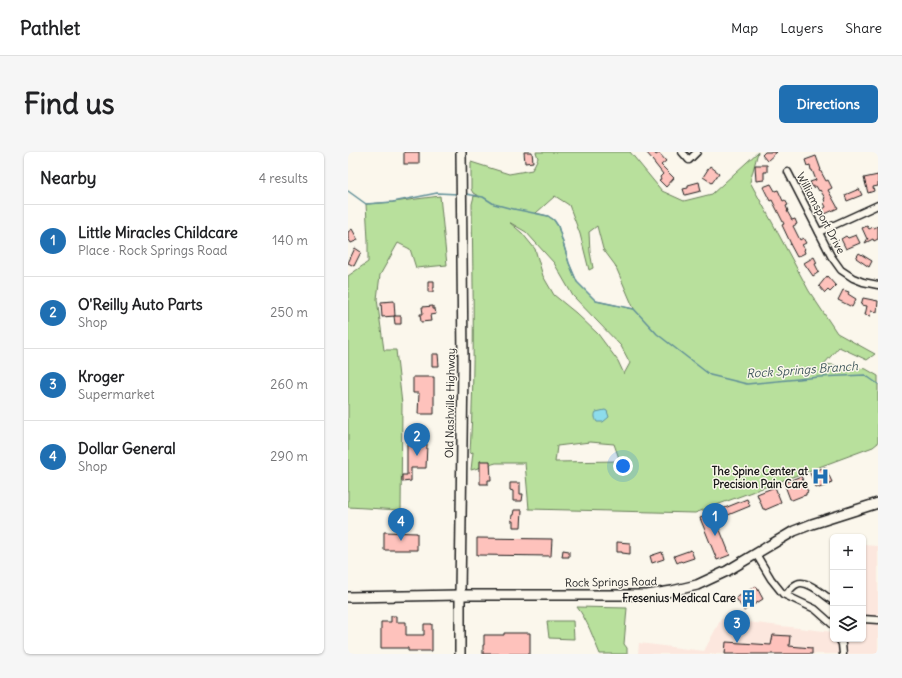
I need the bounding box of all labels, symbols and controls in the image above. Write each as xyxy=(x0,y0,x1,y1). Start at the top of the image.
text: Pathlet xyxy=(20,16,80,40)
text: Map xyxy=(731,19,758,37)
text: Layers xyxy=(780,19,823,37)
text: Share xyxy=(845,19,882,37)
button: Directions xyxy=(779,85,878,123)
text: Find us xyxy=(24,86,115,122)
text: Nearby xyxy=(40,167,96,189)
text: 4 results xyxy=(259,170,308,187)
street label: Williamsport Drive xyxy=(794,170,848,256)
text: Little Miracles Childcare xyxy=(78,223,238,242)
text: 1 xyxy=(50,232,56,249)
text: 140 m xyxy=(272,232,308,249)
text: Place · Rock Springs Road xyxy=(78,242,228,259)
text: O'Reilly Auto Parts xyxy=(78,295,203,314)
text: 2 xyxy=(49,304,57,321)
text: 250 m xyxy=(270,304,308,321)
text: Shop xyxy=(78,314,107,331)
street label: Old Nashville Highway xyxy=(442,348,458,458)
water label: Rock Springs Branch xyxy=(746,358,859,381)
text: Kroger xyxy=(78,367,124,386)
text: 3 xyxy=(49,376,57,393)
text: 260 m xyxy=(270,376,308,393)
text: Supermarket xyxy=(78,386,155,403)
pin: 2 xyxy=(404,423,430,456)
text: Dollar General xyxy=(78,439,176,458)
text: 4 xyxy=(49,448,57,465)
text: 290 m xyxy=(270,448,308,465)
your location xyxy=(613,456,633,476)
text: Shop xyxy=(78,458,107,475)
place label: The Spine Center at Precision Pain Care xyxy=(712,464,808,491)
hospital icon: The Spine Center at Precision Pain Care xyxy=(811,467,831,487)
pin: 1 xyxy=(702,503,728,536)
pin: 4 xyxy=(388,508,414,541)
map controls xyxy=(830,534,866,642)
button: + xyxy=(830,534,866,570)
button: − xyxy=(830,570,866,606)
street label: Rock Springs Road xyxy=(565,574,658,590)
building icon: Fresenius Medical Care xyxy=(739,588,759,608)
place label: Fresenius Medical Care xyxy=(622,591,736,605)
button: layers xyxy=(830,606,866,642)
pin: 3 xyxy=(724,610,750,643)

